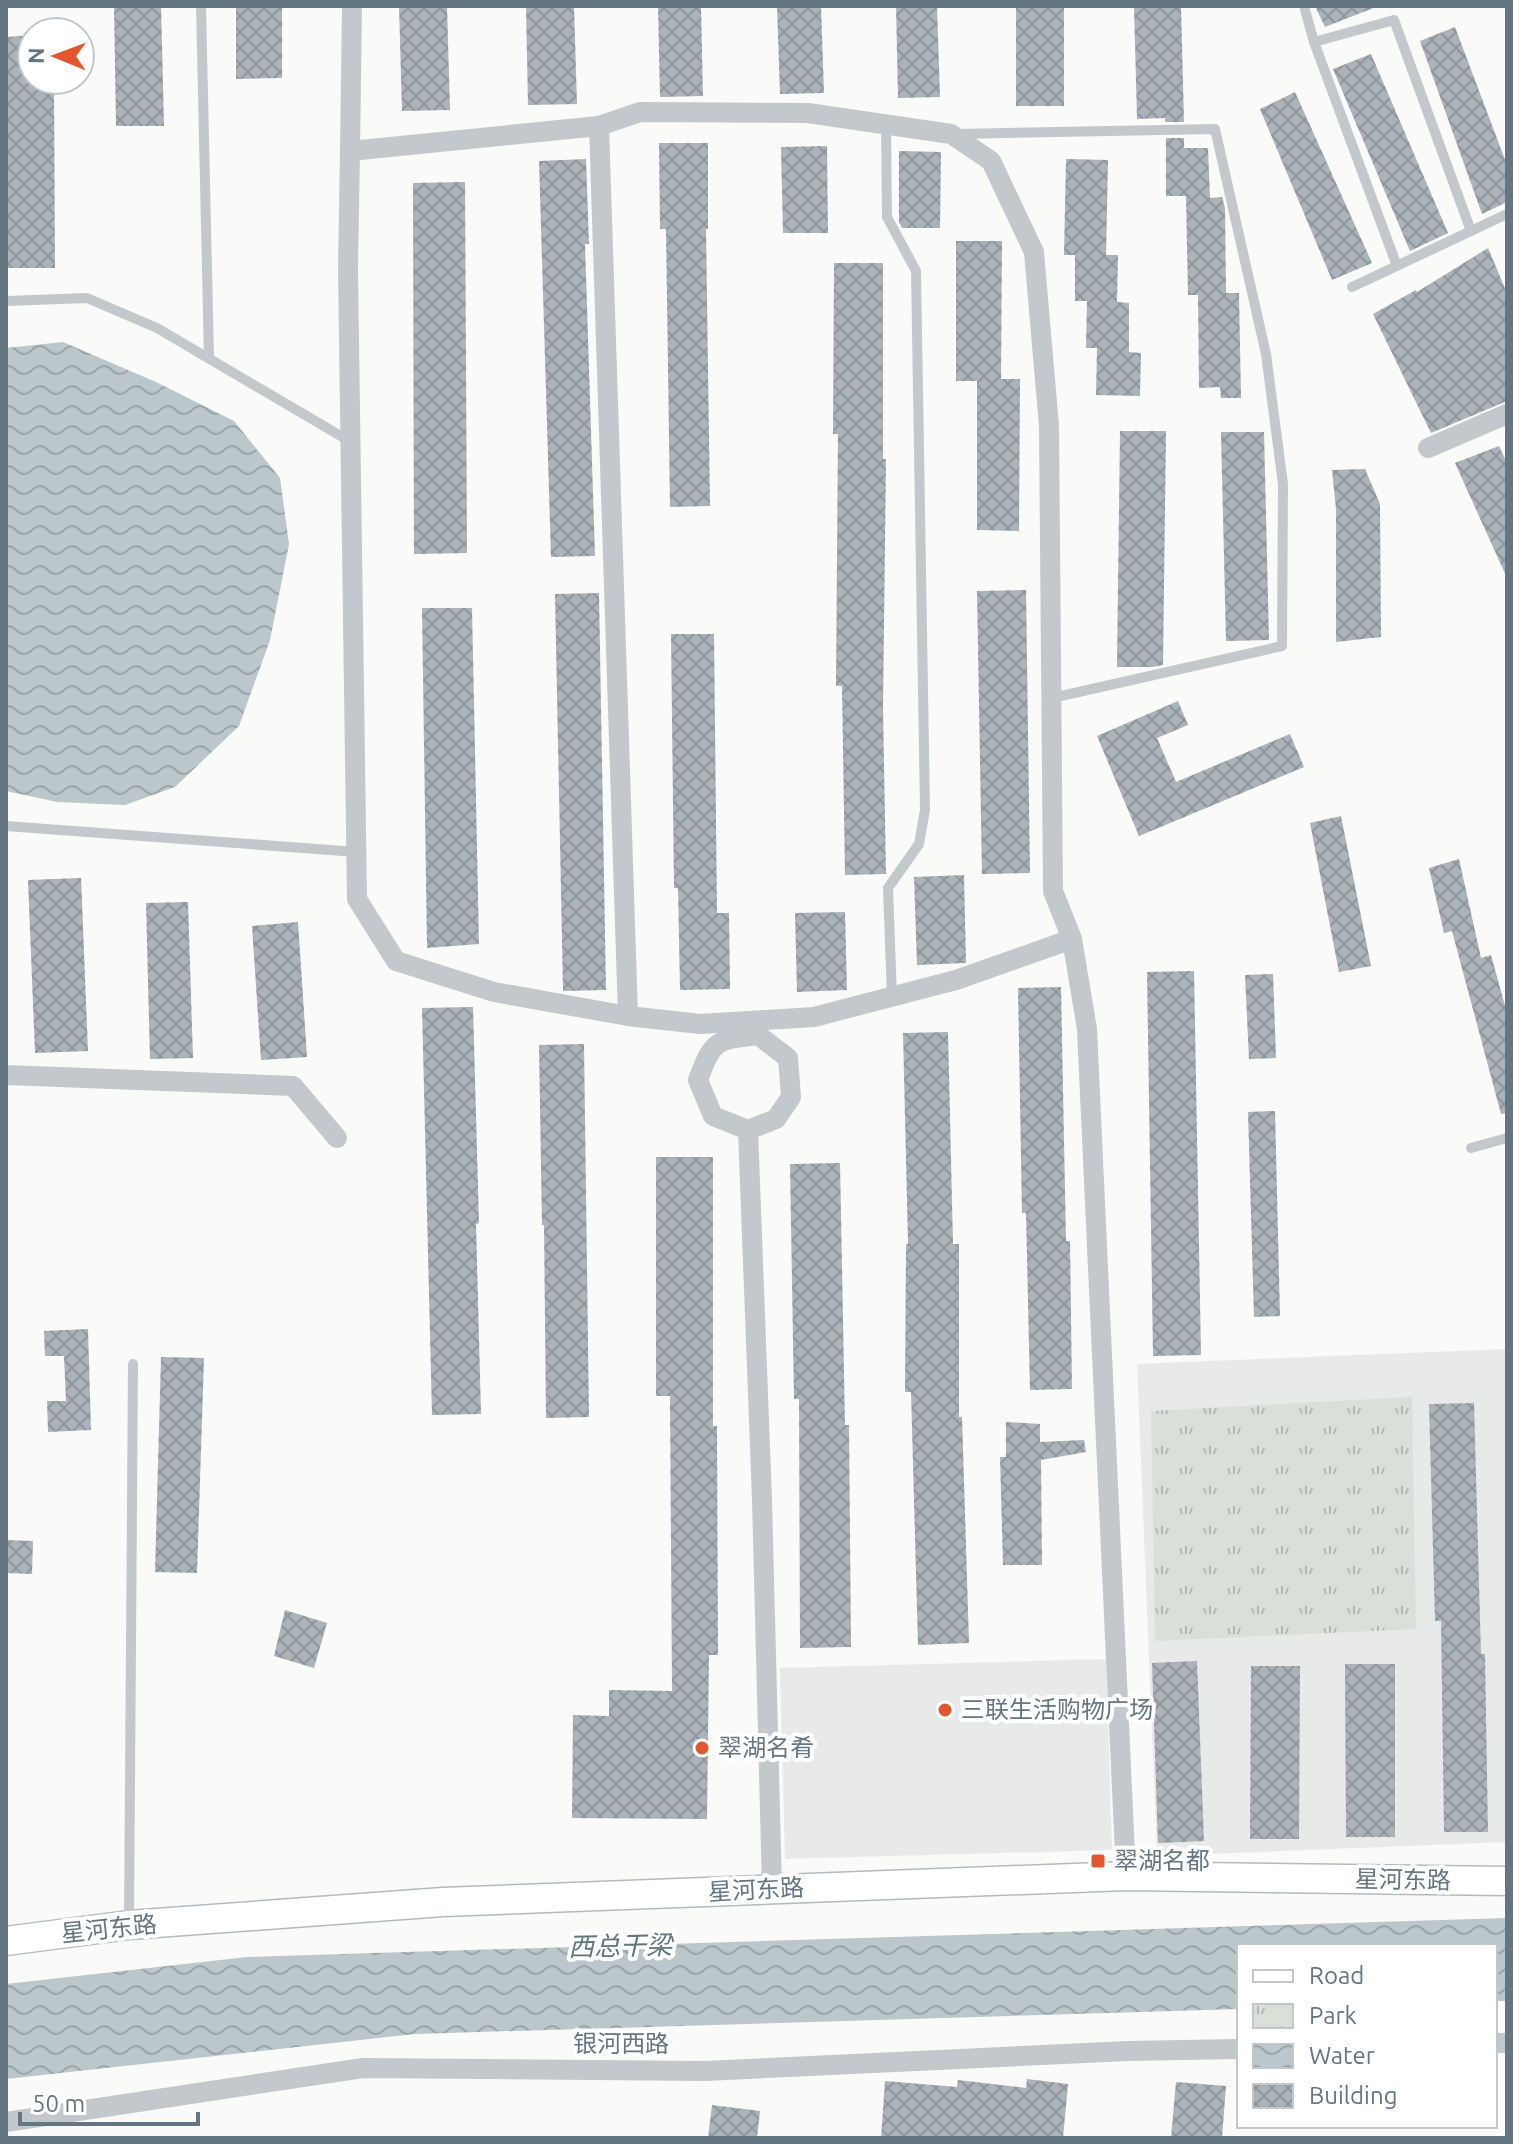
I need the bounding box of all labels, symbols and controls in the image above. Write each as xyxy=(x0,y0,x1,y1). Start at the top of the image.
north arrow xyxy=(16,16,96,96)
text: N xyxy=(23,47,48,64)
place label: 三联生活购物广场 xyxy=(961,1696,1153,1723)
marker: 三联生活购物广场 xyxy=(936,1701,954,1719)
place label: 翠湖名肴 xyxy=(718,1734,814,1761)
marker: 翠湖名肴 xyxy=(693,1739,711,1757)
place label: 翠湖名都 xyxy=(1114,1847,1210,1874)
marker: 翠湖名都 xyxy=(1089,1852,1107,1870)
street label: 星河东路 xyxy=(1355,1865,1451,1894)
street label: 星河东路 xyxy=(707,1874,805,1905)
street label: 星河东路 xyxy=(60,1910,158,1947)
water label: 西总干梁 xyxy=(568,1930,674,1961)
legend xyxy=(1237,1944,1497,2128)
text: Road xyxy=(1309,1962,1364,1989)
text: Park xyxy=(1309,2002,1357,2029)
street label: 银河西路 xyxy=(573,2030,669,2057)
text: Water xyxy=(1309,2042,1375,2069)
scale bar xyxy=(20,2076,198,2126)
text: Building xyxy=(1309,2082,1397,2109)
text: 50 m xyxy=(32,2090,85,2117)

